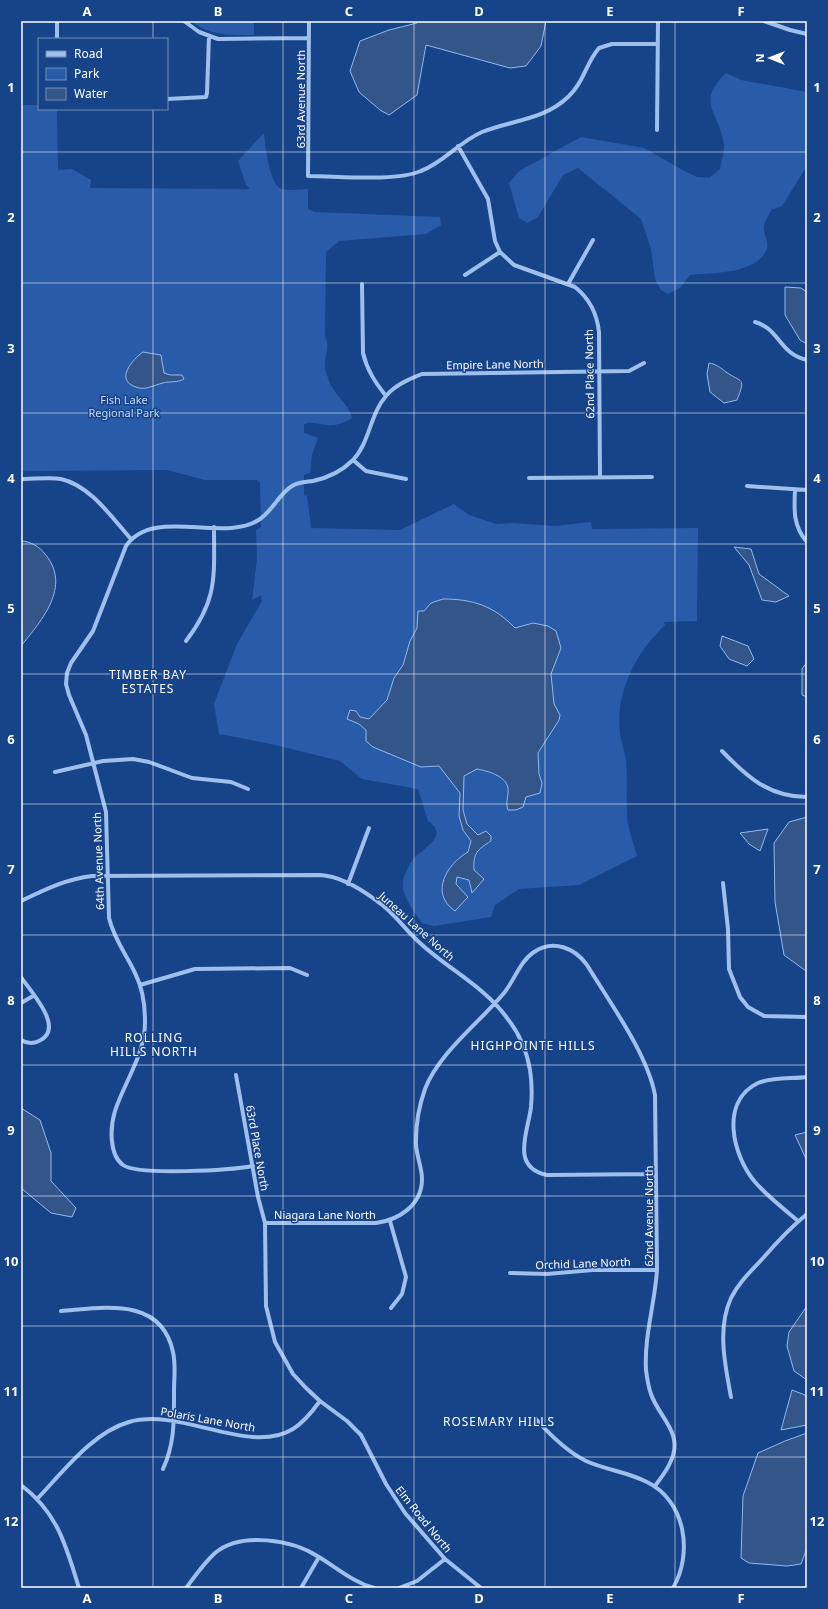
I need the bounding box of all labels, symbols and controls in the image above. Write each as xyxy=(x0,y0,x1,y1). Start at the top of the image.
text: A xyxy=(83,2,92,20)
text: B xyxy=(214,2,222,20)
text: C xyxy=(345,2,353,20)
text: D xyxy=(474,2,484,20)
text: E xyxy=(606,2,614,20)
text: F xyxy=(737,2,745,20)
legend xyxy=(38,38,168,110)
north arrow xyxy=(750,38,790,78)
text: Road xyxy=(74,45,103,62)
street label: 63rd Avenue North xyxy=(293,50,308,148)
text: N xyxy=(752,54,767,62)
text: Park xyxy=(74,65,100,82)
text: 1 xyxy=(7,78,15,96)
text: 1 xyxy=(813,78,821,96)
text: Water xyxy=(74,85,108,102)
text: 2 xyxy=(7,208,15,226)
text: 2 xyxy=(813,208,821,226)
street label: 62nd Place North xyxy=(581,329,597,419)
text: 3 xyxy=(7,339,15,357)
text: 3 xyxy=(813,339,821,357)
street label: Empire Lane North xyxy=(446,356,544,372)
park label: Fish Lake Regional Park xyxy=(88,392,160,420)
text: 4 xyxy=(7,469,15,487)
text: 4 xyxy=(813,469,821,487)
text: 5 xyxy=(7,599,15,617)
text: 5 xyxy=(813,599,821,617)
district label: TIMBER BAY ESTATES xyxy=(109,666,187,697)
text: 6 xyxy=(7,730,15,748)
text: 6 xyxy=(813,730,821,748)
street label: 64th Avenue North xyxy=(89,812,107,910)
text: 7 xyxy=(7,860,15,878)
text: 7 xyxy=(813,860,821,878)
street label: Juneau Lane North xyxy=(375,887,458,964)
text: 8 xyxy=(7,991,15,1009)
text: 8 xyxy=(813,991,821,1009)
district label: ROLLING HILLS NORTH xyxy=(110,1029,198,1060)
district label: HIGHPOINTE HILLS xyxy=(471,1037,596,1054)
street label: 63rd Place North xyxy=(243,1104,273,1192)
text: 9 xyxy=(7,1121,15,1139)
text: 9 xyxy=(813,1121,821,1139)
street label: 62nd Avenue North xyxy=(641,1166,656,1266)
street label: Niagara Lane North xyxy=(274,1207,376,1222)
text: 10 xyxy=(4,1252,18,1270)
text: 10 xyxy=(810,1252,824,1270)
street label: Orchid Lane North xyxy=(535,1254,631,1272)
text: 11 xyxy=(4,1382,18,1400)
text: 11 xyxy=(810,1382,824,1400)
street label: Polaris Lane North xyxy=(159,1403,257,1435)
district label: ROSEMARY HILLS xyxy=(443,1413,555,1430)
street label: Elm Road North xyxy=(392,1483,456,1555)
text: 12 xyxy=(4,1512,18,1530)
text: 12 xyxy=(810,1512,824,1530)
text: A xyxy=(83,1589,92,1607)
text: B xyxy=(214,1589,222,1607)
text: C xyxy=(345,1589,353,1607)
text: D xyxy=(474,1589,484,1607)
text: E xyxy=(606,1589,614,1607)
text: F xyxy=(737,1589,745,1607)

